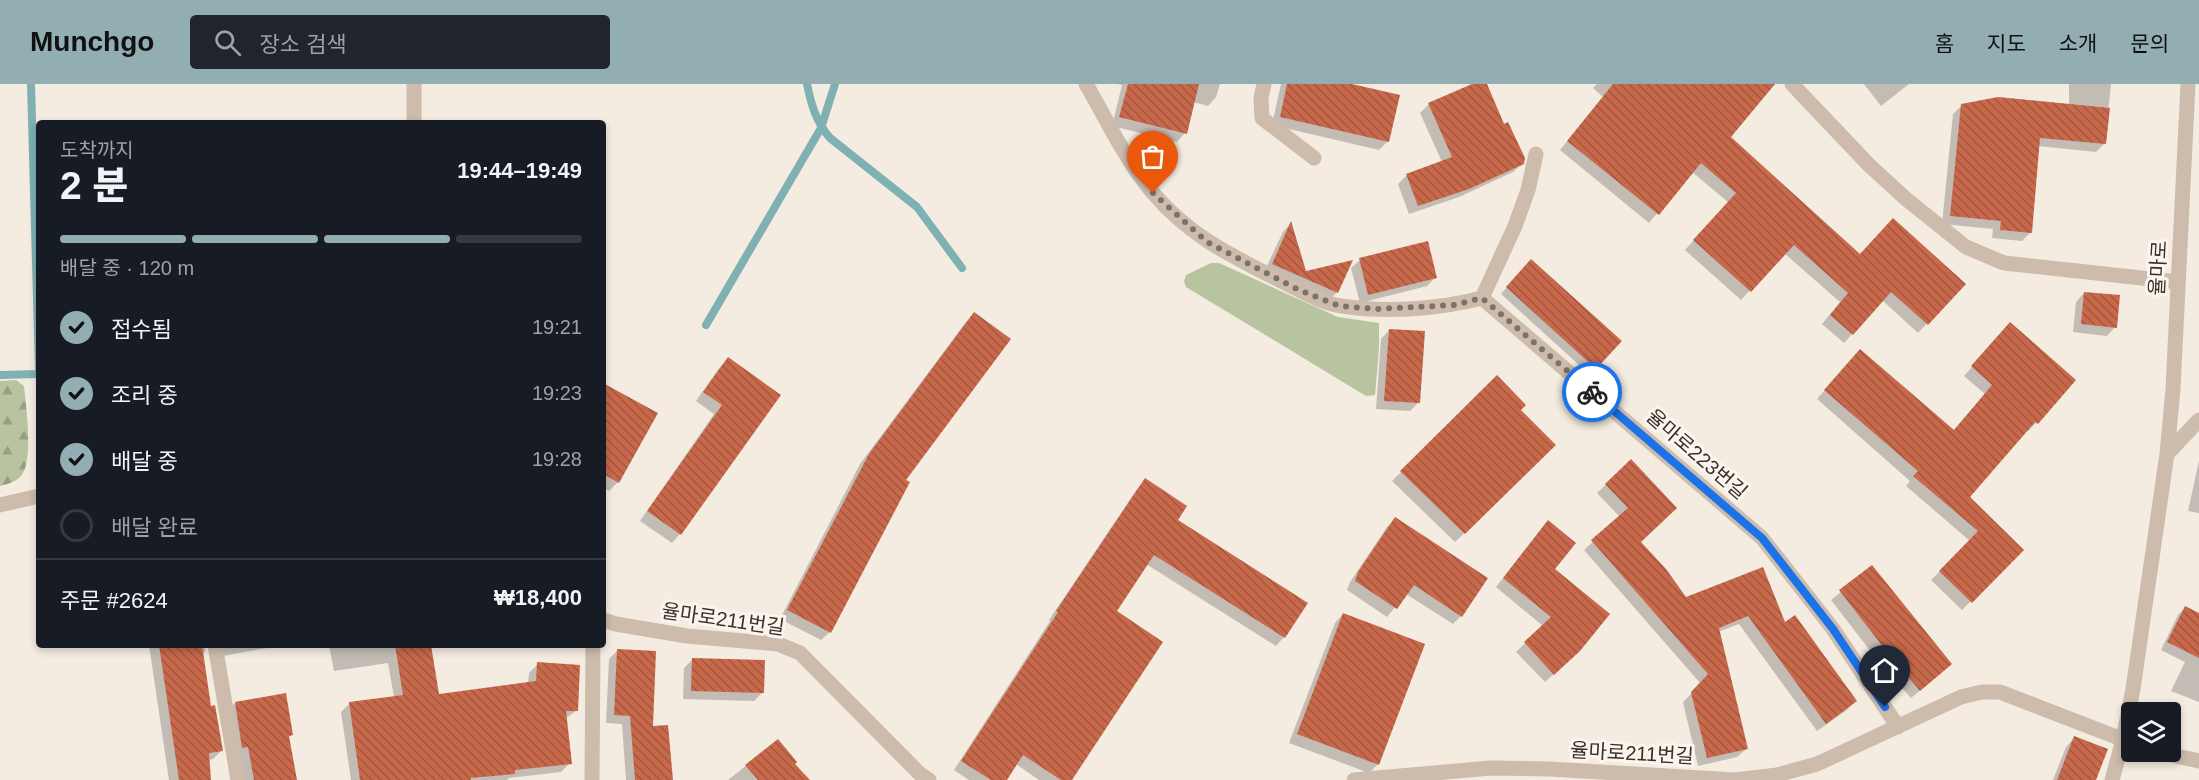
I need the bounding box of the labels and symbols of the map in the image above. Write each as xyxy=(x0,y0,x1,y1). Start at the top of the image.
pin xyxy=(1127,131,1178,193)
street label: 율마로 xyxy=(2146,240,2170,296)
courier xyxy=(1562,362,1622,422)
street label: 율마로223번길 xyxy=(1642,405,1752,503)
street label: 율마로211번길 xyxy=(660,599,786,639)
pin xyxy=(1859,645,1910,707)
street label: 율마로211번길 xyxy=(1570,739,1694,767)

